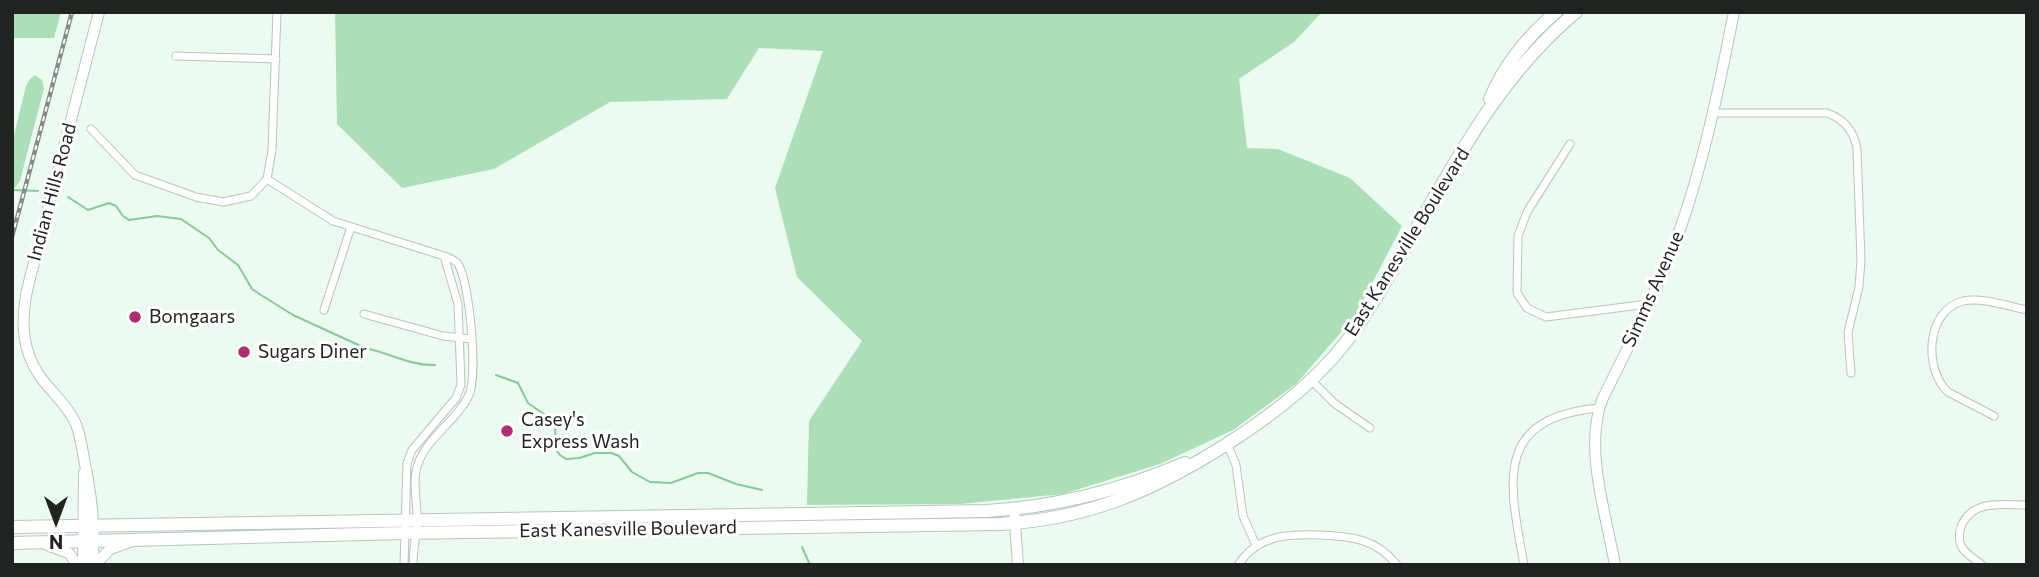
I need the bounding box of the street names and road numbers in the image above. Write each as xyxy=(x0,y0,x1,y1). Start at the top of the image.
street label: Indian Hills Road xyxy=(23,120,81,264)
street label: East Kanesville Boulevard xyxy=(1340,144,1474,340)
street label: Simms Avenue xyxy=(1617,227,1689,351)
street label: East Kanesville Boulevard xyxy=(519,516,737,542)

